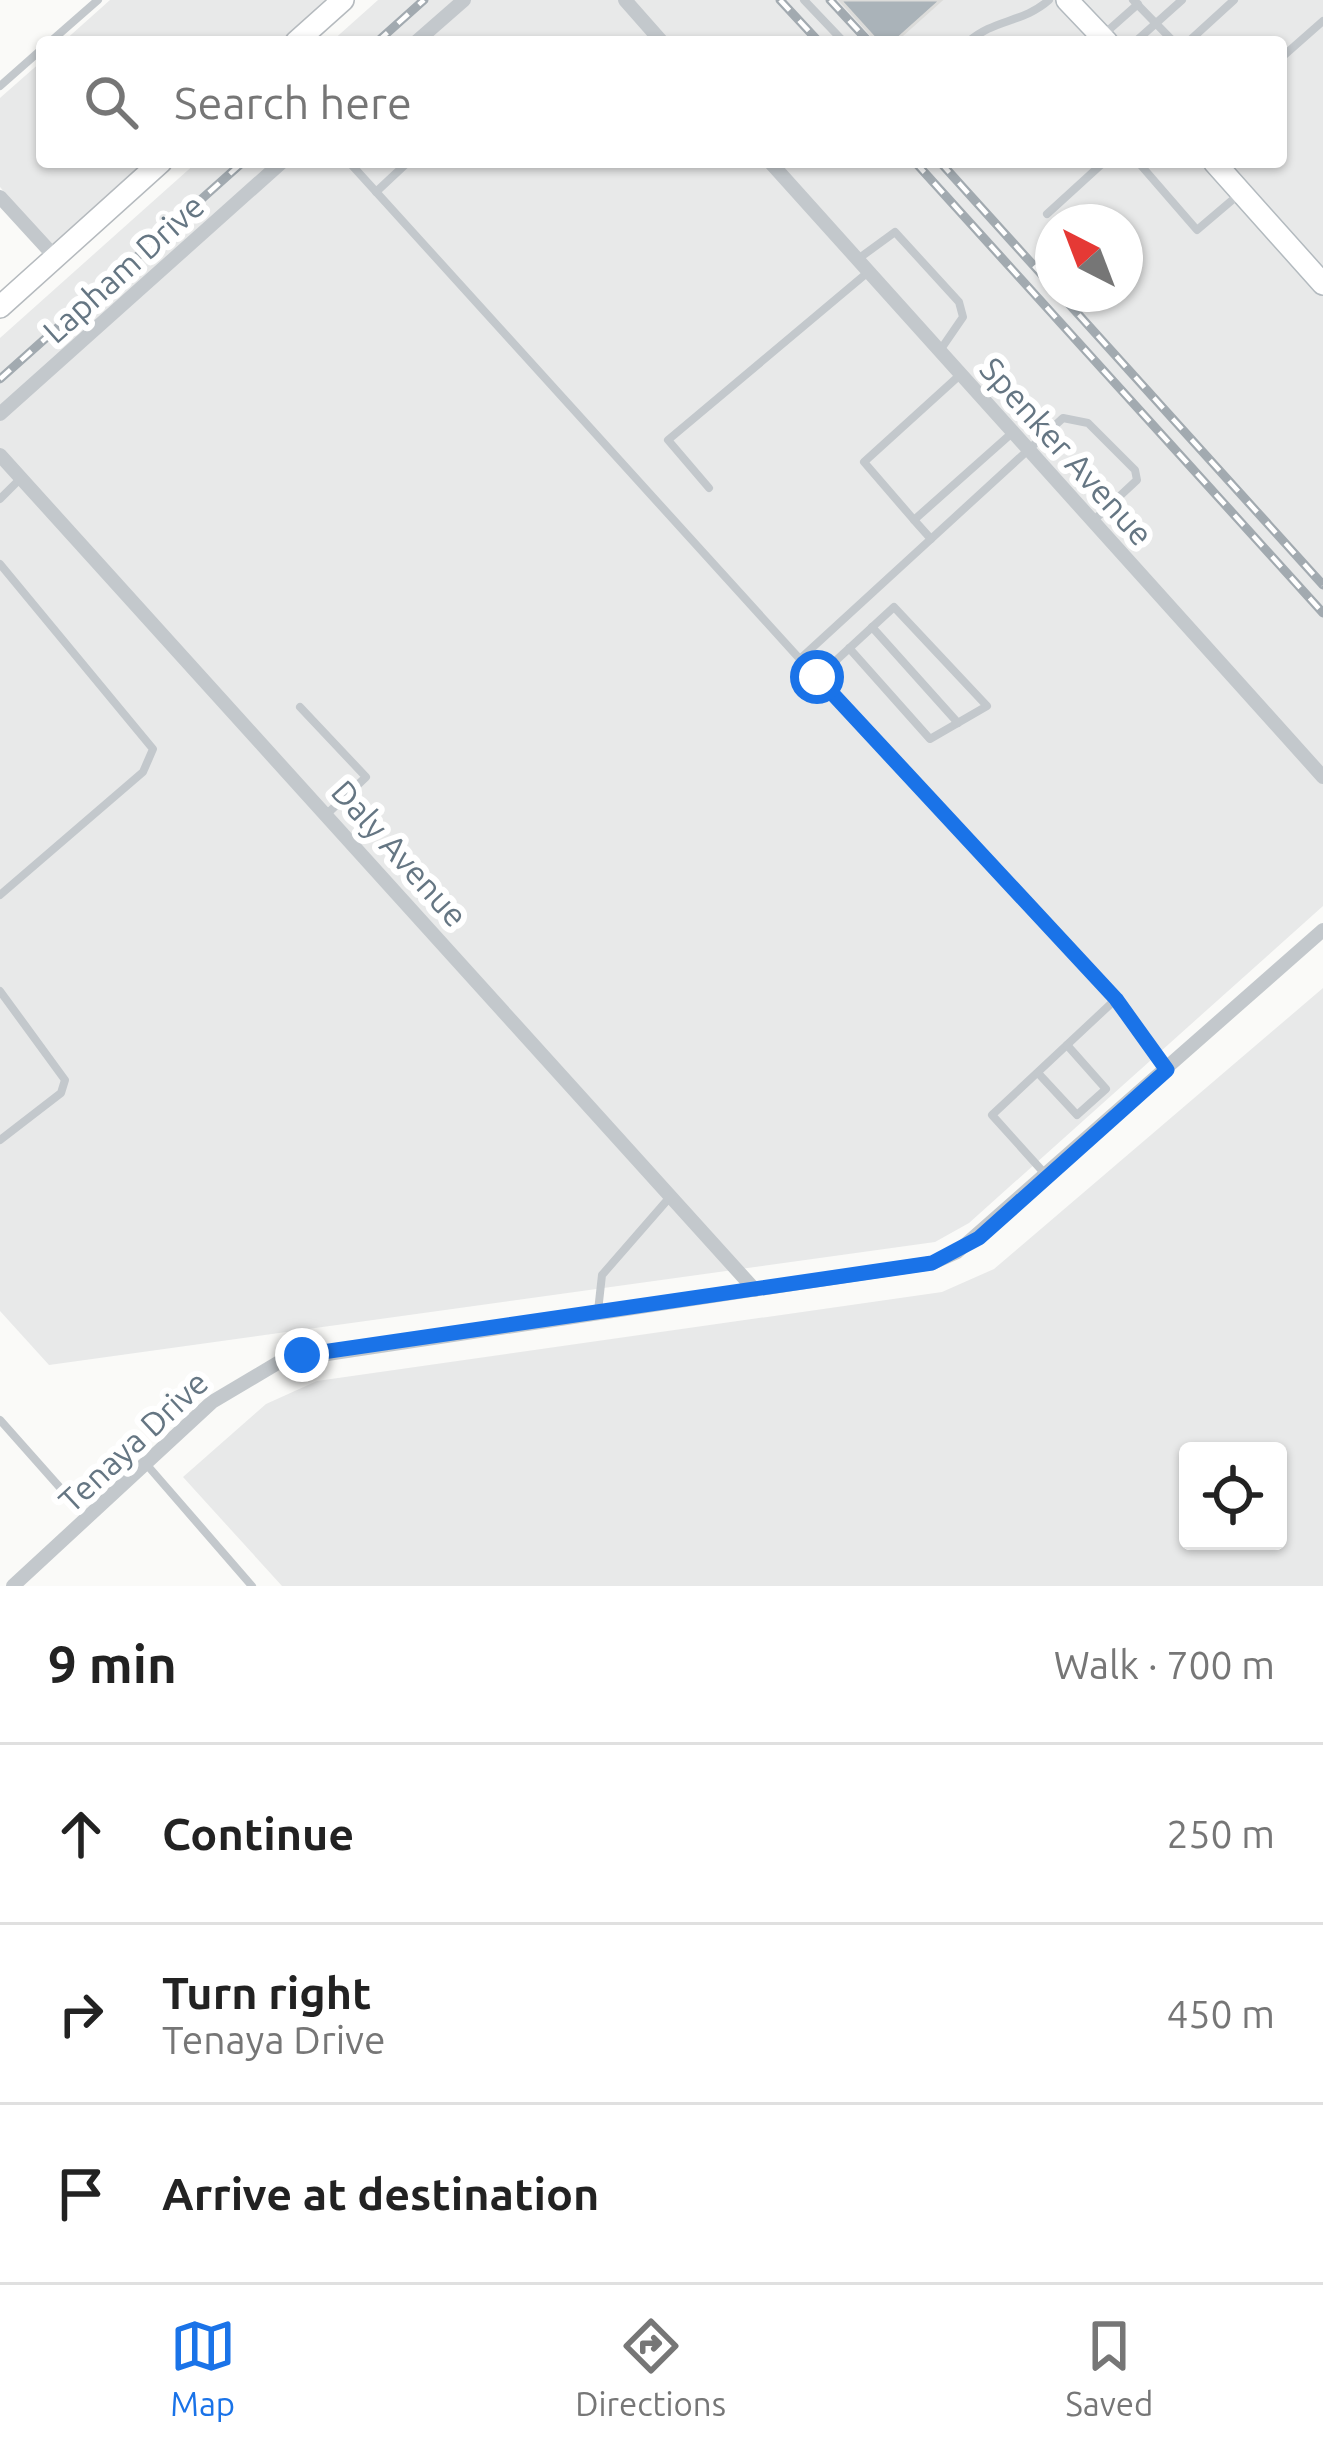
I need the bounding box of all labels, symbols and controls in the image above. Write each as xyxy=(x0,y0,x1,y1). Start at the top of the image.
search box xyxy=(36,36,1287,168)
icon: search xyxy=(78,69,144,135)
text: Search here xyxy=(174,77,412,128)
street label: Lapham Drive xyxy=(35,186,211,350)
north arrow xyxy=(1035,204,1143,312)
street label: Spenker Avenue xyxy=(973,350,1161,552)
route start xyxy=(790,650,844,704)
street label: Daly Avenue xyxy=(325,772,475,934)
route end xyxy=(275,1328,329,1382)
street label: Tenaya Drive xyxy=(51,1363,215,1519)
map controls xyxy=(1179,1442,1287,1550)
button: locate xyxy=(1179,1442,1287,1550)
text: 9 min xyxy=(48,1635,177,1693)
text: Walk · 700 m xyxy=(1054,1643,1275,1686)
icon: ahead xyxy=(48,1801,114,1867)
text: Continue xyxy=(162,1808,354,1859)
text: 250 m xyxy=(1166,1812,1275,1855)
text: Turn right xyxy=(162,1967,371,2018)
icon: right xyxy=(48,1981,114,2047)
text: 450 m xyxy=(1166,1992,1275,2035)
text: Tenaya Drive xyxy=(162,2018,386,2061)
icon: arrive xyxy=(48,2161,114,2227)
text: Arrive at destination xyxy=(162,2168,599,2219)
tab: Map xyxy=(170,2313,236,2422)
tab: Directions xyxy=(575,2313,726,2422)
tab: Saved xyxy=(1065,2313,1153,2422)

